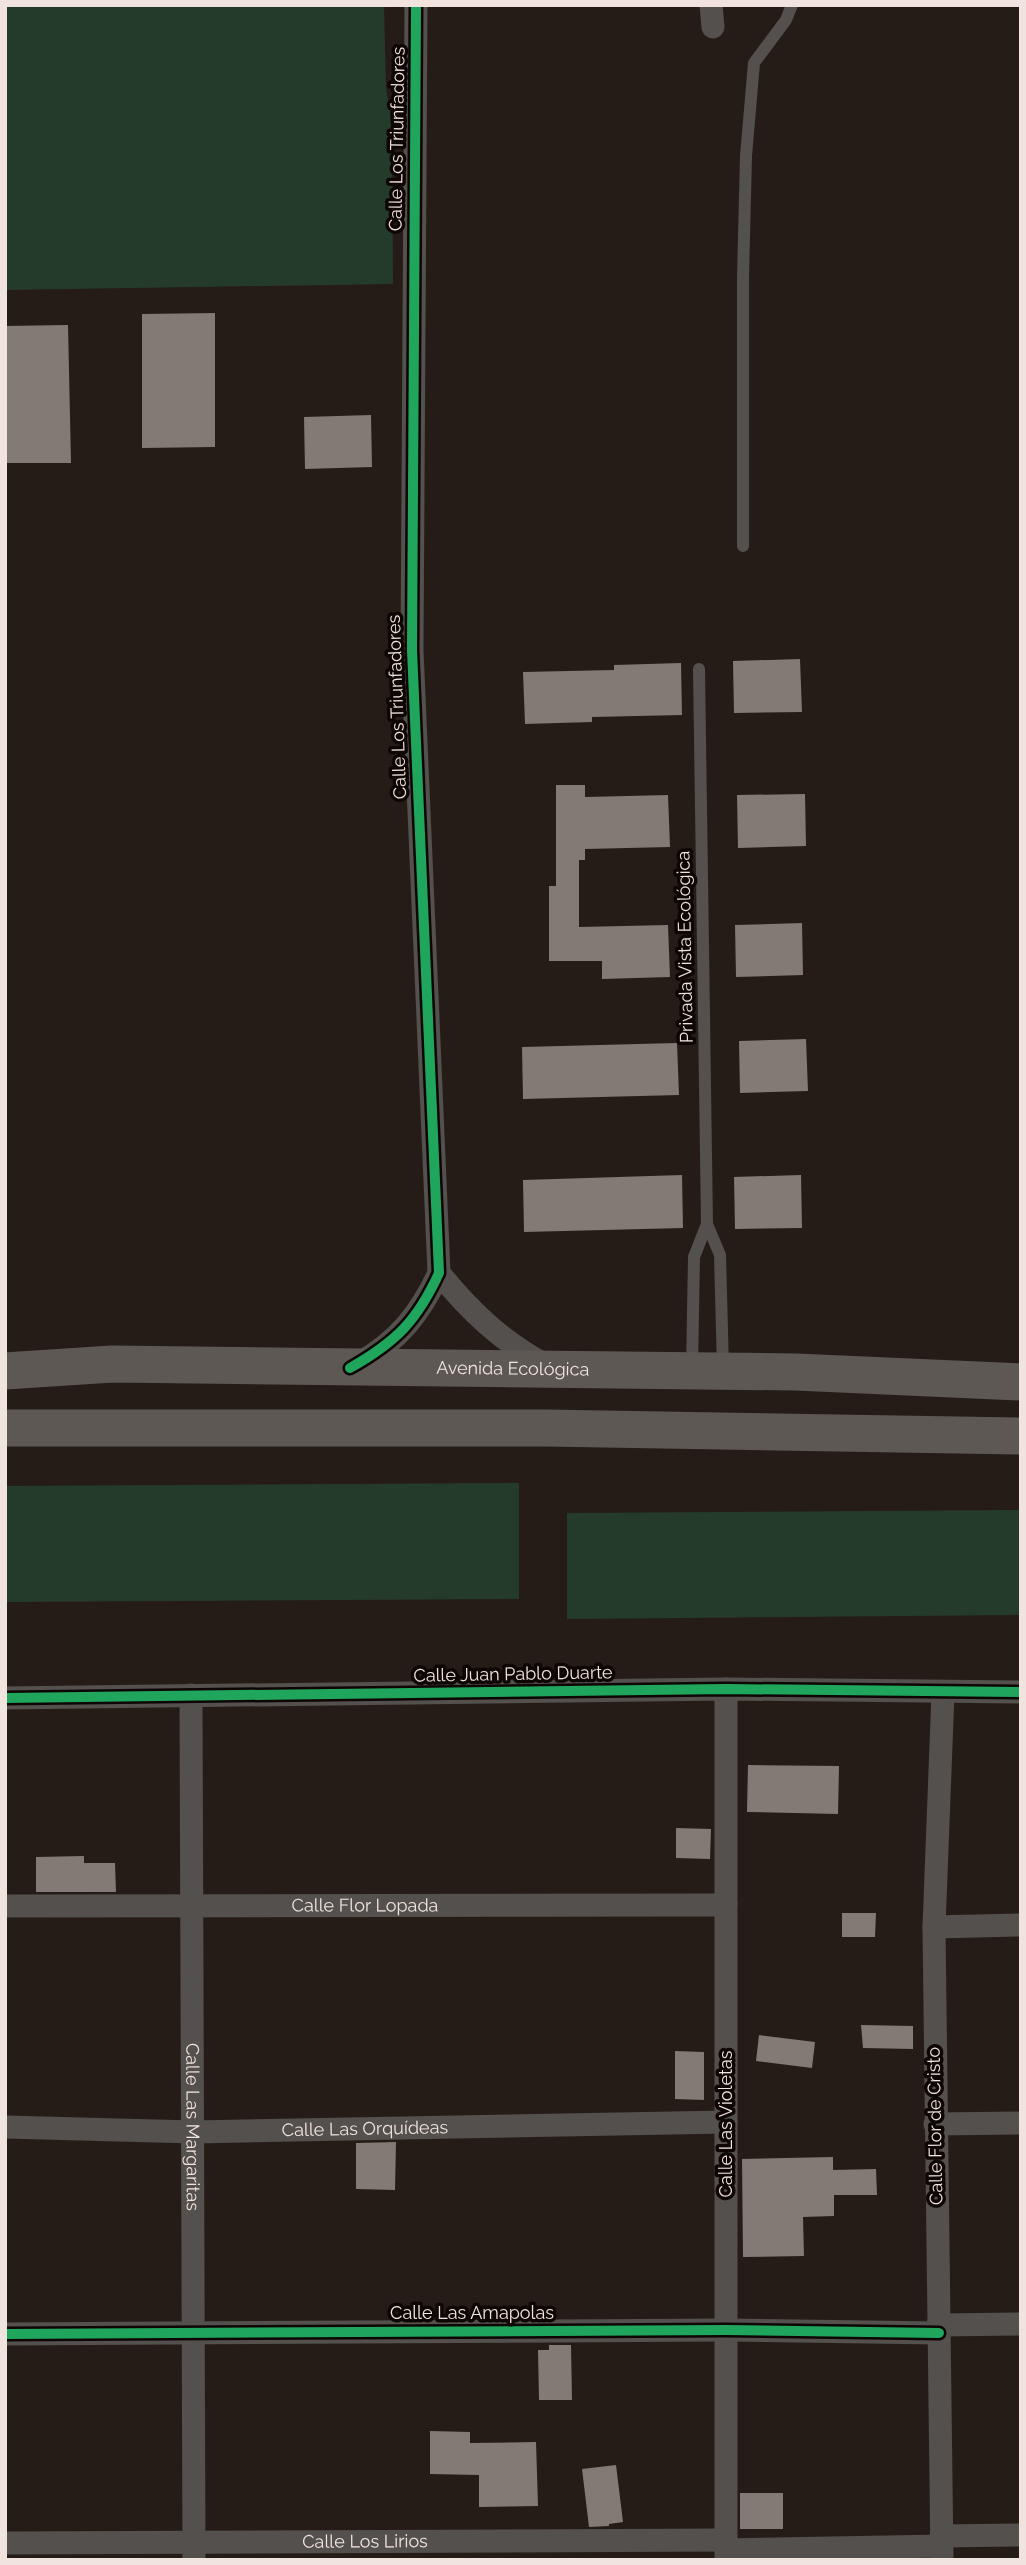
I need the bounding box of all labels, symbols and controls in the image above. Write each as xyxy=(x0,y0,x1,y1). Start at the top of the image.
street label: Calle Los Triunfadores xyxy=(384,46,409,231)
street label: Calle Los Triunfadores xyxy=(383,614,410,800)
street label: Privada Vista Ecológica xyxy=(672,851,697,1043)
street label: Avenida Ecológica xyxy=(436,1357,589,1380)
street label: Calle Juan Pablo Duarte xyxy=(413,1661,613,1686)
street label: Calle Flor Lopada xyxy=(292,1894,438,1916)
street label: Calle Las Margaritas xyxy=(182,2043,204,2211)
street label: Calle Flor de Cristo xyxy=(923,2047,946,2205)
street label: Calle Las Violetas xyxy=(715,2050,736,2197)
street label: Calle Las Orquídeas xyxy=(282,2116,449,2140)
street label: Calle Las Amapolas xyxy=(390,2302,554,2323)
street label: Calle Los Lirios xyxy=(302,2530,428,2552)

